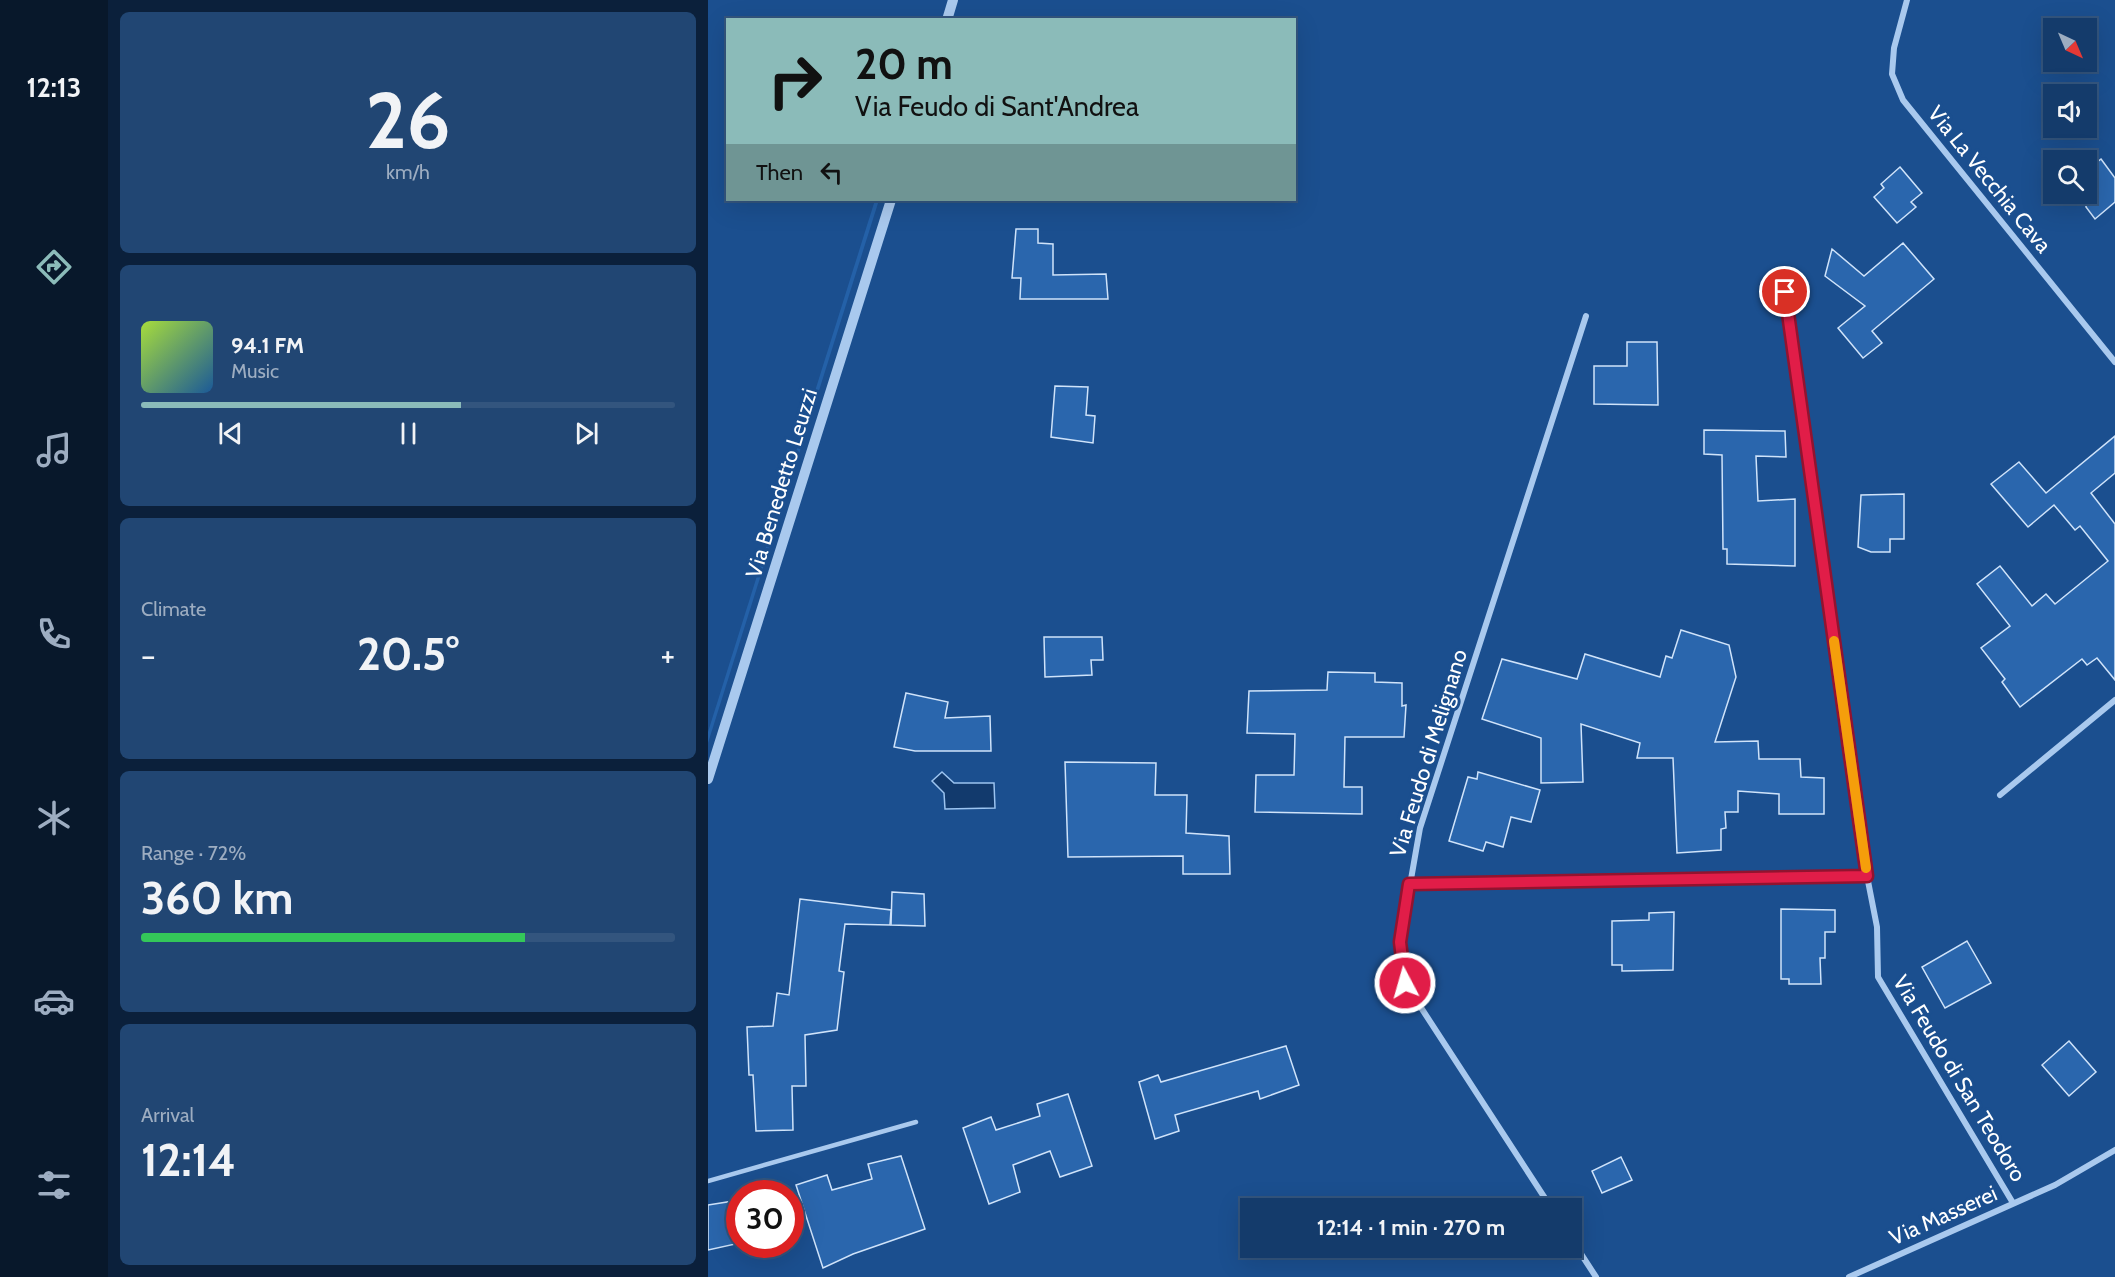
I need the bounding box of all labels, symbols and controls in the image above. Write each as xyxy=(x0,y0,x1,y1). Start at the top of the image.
north arrow xyxy=(2043,18,2097,72)
map controls xyxy=(2043,18,2097,204)
text: 20 m xyxy=(855,38,953,90)
icon: right xyxy=(756,42,834,120)
text: 12:13 xyxy=(27,71,81,104)
text: 26 xyxy=(365,73,451,168)
button: sound xyxy=(2043,84,2097,138)
text: Via Feudo di Sant'Andrea xyxy=(855,90,1139,123)
street label: Via La Vecchia Cava xyxy=(1922,100,2057,259)
button: search xyxy=(2043,150,2097,204)
icon: left xyxy=(815,156,848,189)
text: Then xyxy=(756,159,803,186)
text: km/h xyxy=(386,160,430,184)
icon: directions xyxy=(33,246,75,288)
pin xyxy=(1759,266,1810,317)
icon: arrive xyxy=(1768,275,1801,308)
text: 94.1 FM xyxy=(231,332,304,359)
text: Music xyxy=(231,359,279,383)
street label: Via Benedetto Leuzzi xyxy=(740,385,823,581)
icon: previous xyxy=(214,417,247,450)
icon: pause xyxy=(392,417,425,450)
icon: next xyxy=(570,417,603,450)
icon: music xyxy=(33,429,75,471)
text: Climate xyxy=(141,597,206,621)
icon: phone xyxy=(33,613,75,655)
text: 20.5° xyxy=(357,627,459,681)
text: − xyxy=(141,635,156,675)
text: + xyxy=(660,635,675,675)
street label: Via Feudo di Melignano xyxy=(1384,646,1473,860)
icon: climate xyxy=(33,797,75,839)
text: Range · 72% xyxy=(141,841,246,865)
text: 360 km xyxy=(141,871,293,925)
position arrow xyxy=(1373,951,1437,1015)
street label: Via Feudo di San Teodoro xyxy=(1887,970,2032,1186)
icon: car xyxy=(33,980,75,1022)
text: Arrival xyxy=(141,1103,194,1127)
text: 12:14 xyxy=(141,1133,236,1187)
icon: filters xyxy=(33,1164,75,1206)
speed limit sign: 30 xyxy=(726,1180,804,1258)
street label: Via Masserei xyxy=(1885,1180,2001,1251)
text: 12:14 · 1 min · 270 m xyxy=(1317,1214,1505,1241)

